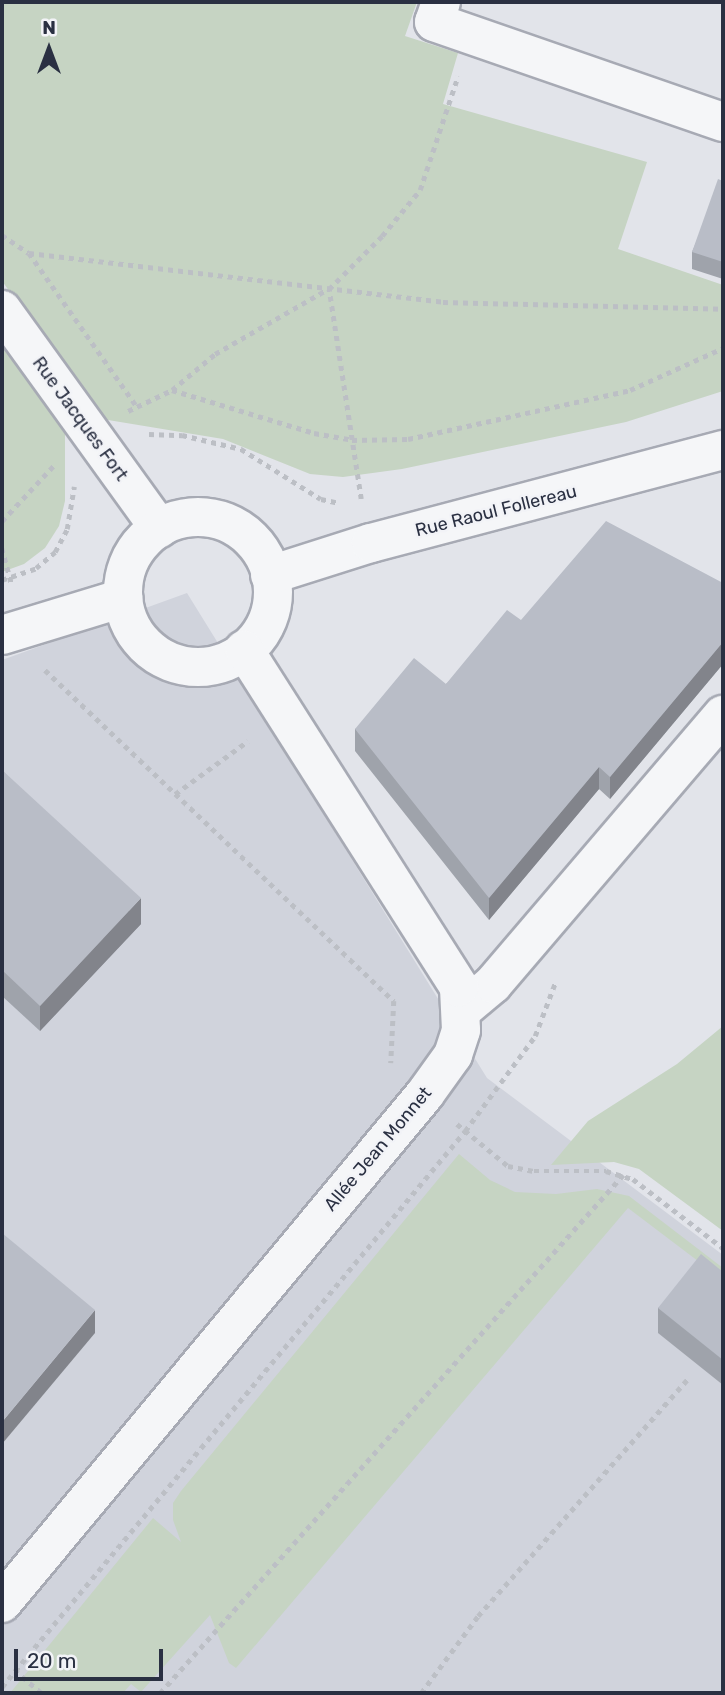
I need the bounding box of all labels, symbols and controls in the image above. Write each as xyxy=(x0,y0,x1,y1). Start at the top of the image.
north arrow xyxy=(14,14,84,84)
text: N xyxy=(42,16,56,39)
street label: Rue Jacques Fort xyxy=(28,353,132,485)
street label: Rue Raoul Follereau xyxy=(413,480,579,542)
street label: Allée Jean Monnet xyxy=(320,1082,436,1216)
scale bar xyxy=(18,1636,166,1680)
text: 20 m xyxy=(27,1648,76,1673)

